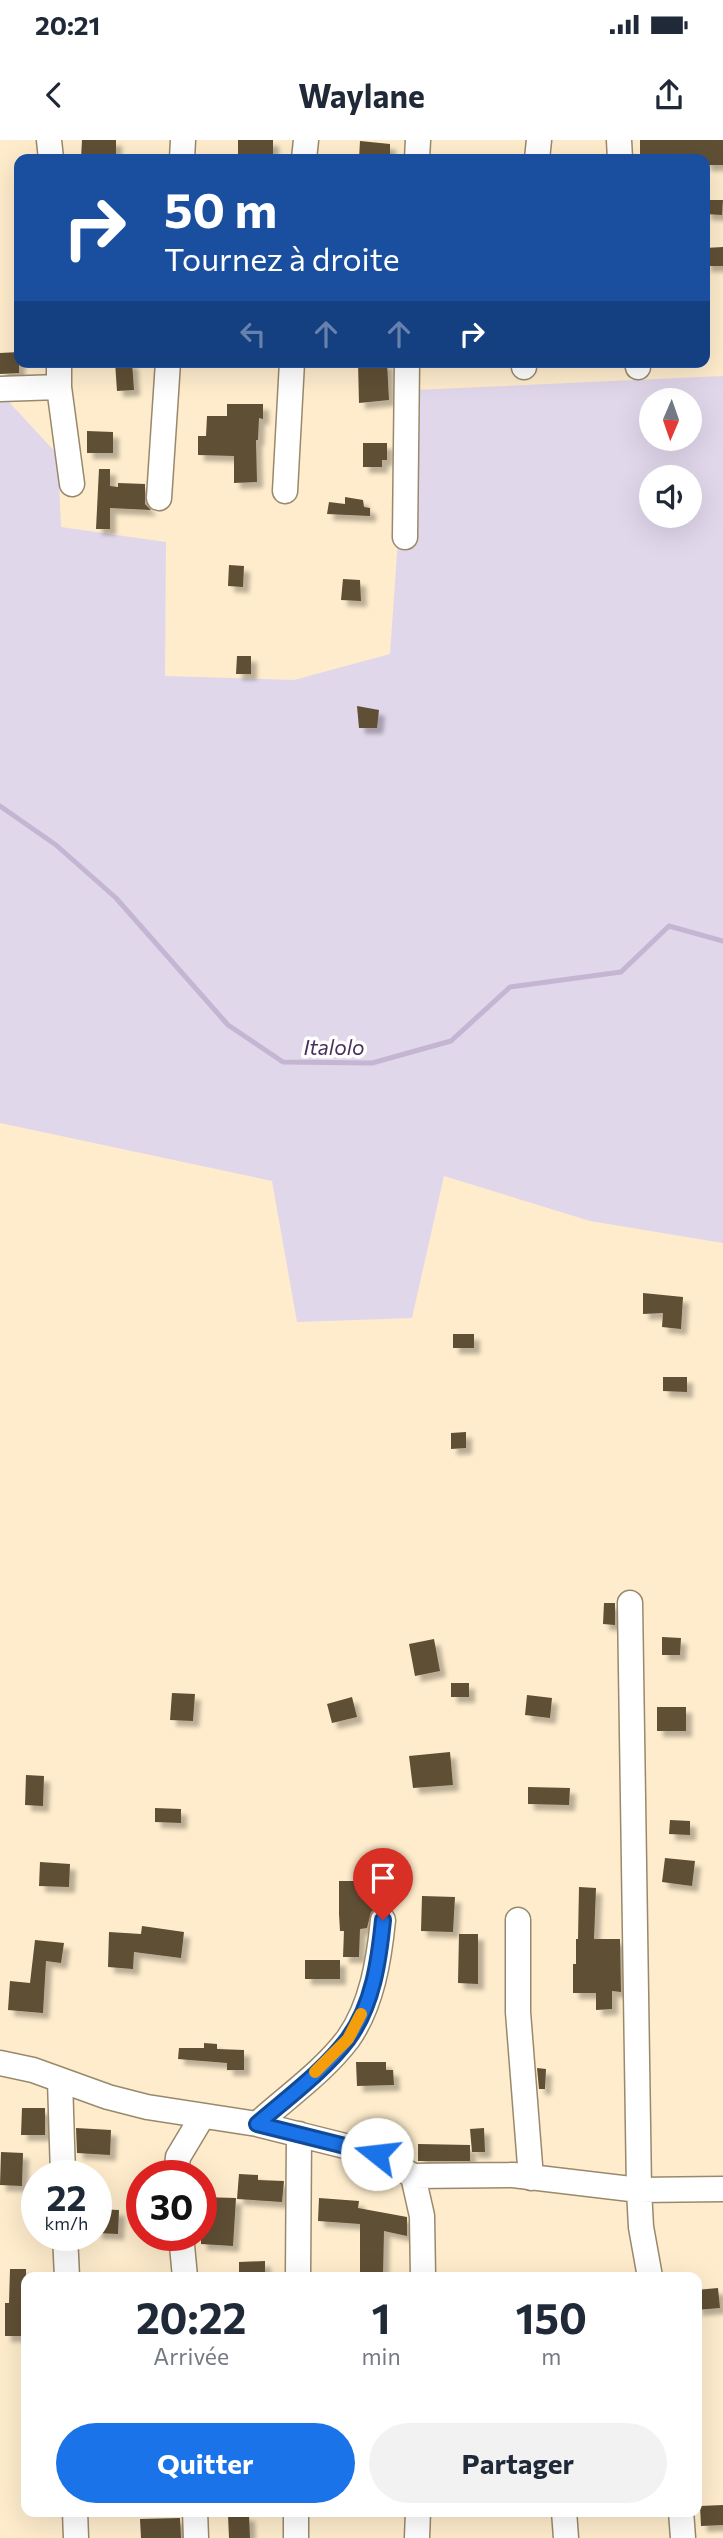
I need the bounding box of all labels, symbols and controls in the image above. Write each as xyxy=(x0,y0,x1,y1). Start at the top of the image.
text: 20:21 xyxy=(35,9,100,40)
text: Waylane xyxy=(298,75,425,115)
icon: back xyxy=(35,76,73,114)
icon: share xyxy=(650,76,688,114)
text: 50 m xyxy=(164,178,277,238)
icon: right xyxy=(49,182,140,273)
text: Tournez à droite xyxy=(164,238,400,278)
icon: left xyxy=(234,315,272,353)
icon: ahead xyxy=(307,315,345,353)
icon: ahead xyxy=(380,315,418,353)
icon: right xyxy=(453,315,491,353)
north arrow xyxy=(639,388,702,452)
map controls xyxy=(639,388,702,528)
button: sound xyxy=(639,465,702,528)
water label: Italolo xyxy=(303,1034,365,1059)
pin xyxy=(353,1848,413,1920)
icon: arrive xyxy=(364,1859,402,1897)
position arrow xyxy=(340,2117,414,2191)
speed limit sign: 30 xyxy=(126,2160,217,2251)
text: 22 xyxy=(47,2175,86,2218)
text: km/h xyxy=(45,2212,88,2234)
text: 20:22 xyxy=(136,2291,246,2343)
text: 1 xyxy=(372,2291,391,2343)
text: 150 xyxy=(516,2291,587,2343)
text: Arrivée xyxy=(153,2342,229,2370)
text: min xyxy=(361,2342,401,2370)
text: m xyxy=(541,2342,561,2370)
button: Quitter xyxy=(56,2423,355,2503)
button: Partager xyxy=(369,2423,667,2503)

